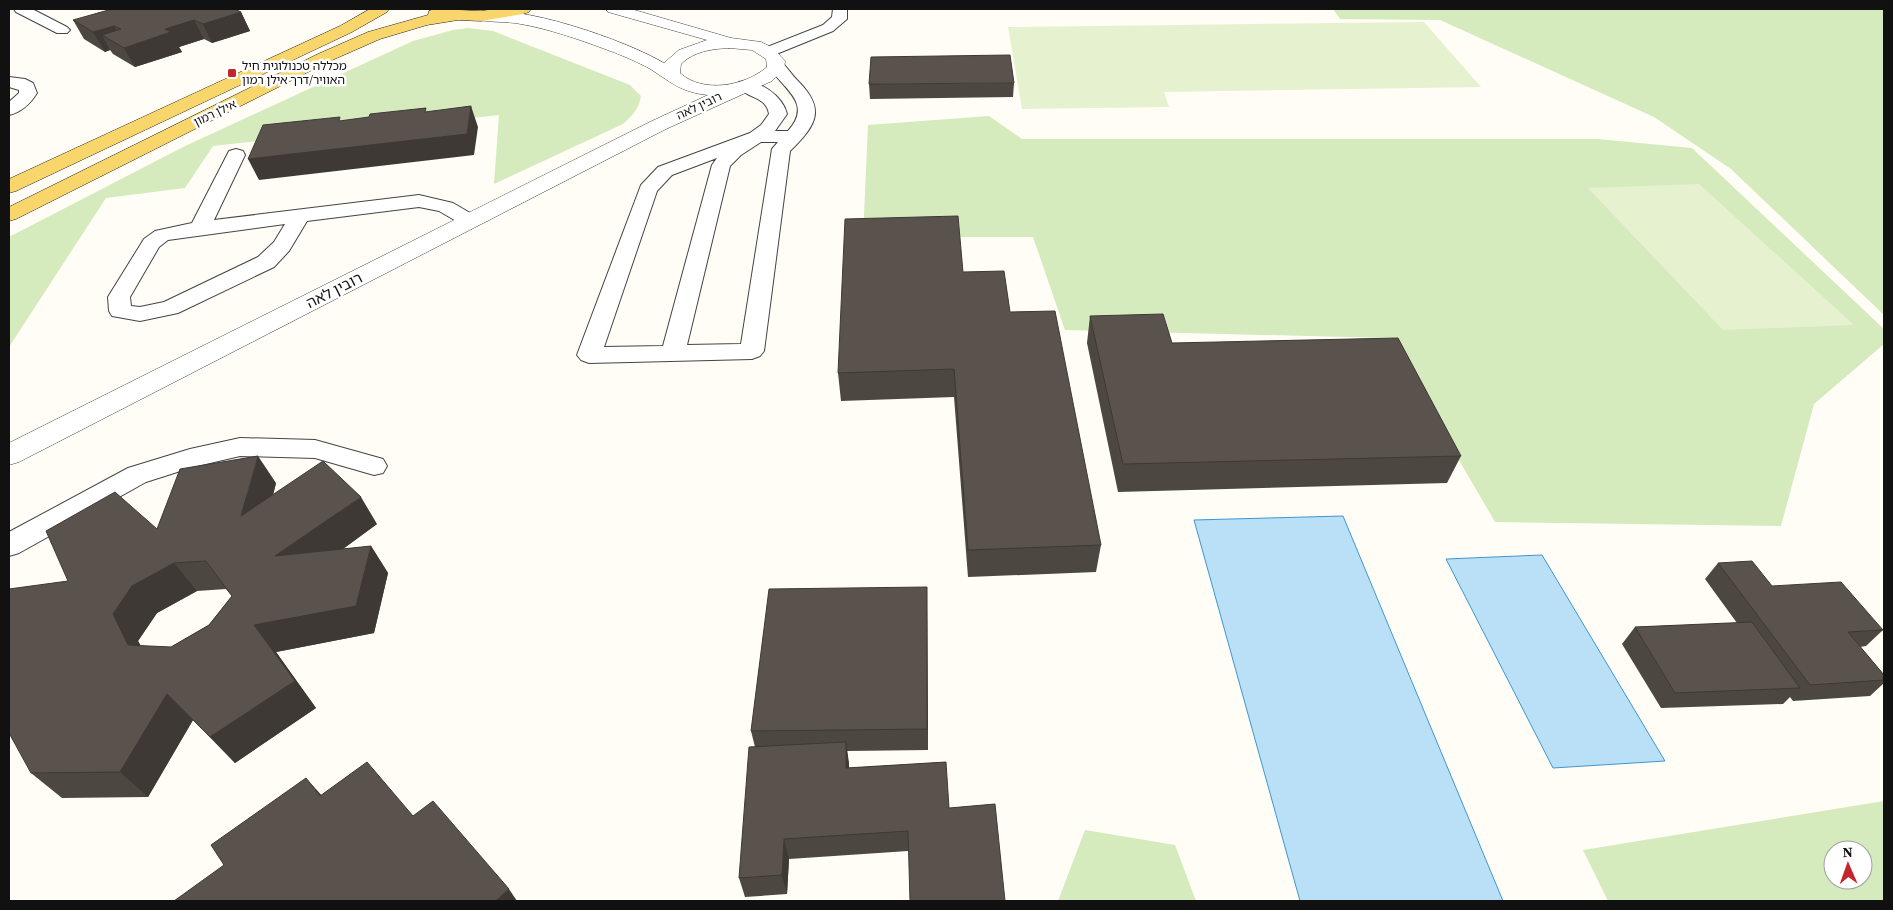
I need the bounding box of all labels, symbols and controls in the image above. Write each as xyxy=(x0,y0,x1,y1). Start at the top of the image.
place label: מכללה טכנולוגית חיל האוויר/דרך אילן רמון xyxy=(242,58,347,88)
marker: מכללה טכנולוגית חיל האוויר/דרך אילן רמון xyxy=(226,67,238,79)
street label: רובין לאה xyxy=(674,89,724,123)
street label: אילן רמון xyxy=(191,96,239,130)
street label: רובין לאה xyxy=(302,267,366,313)
north arrow xyxy=(1823,840,1873,890)
text: N xyxy=(1842,842,1853,862)

